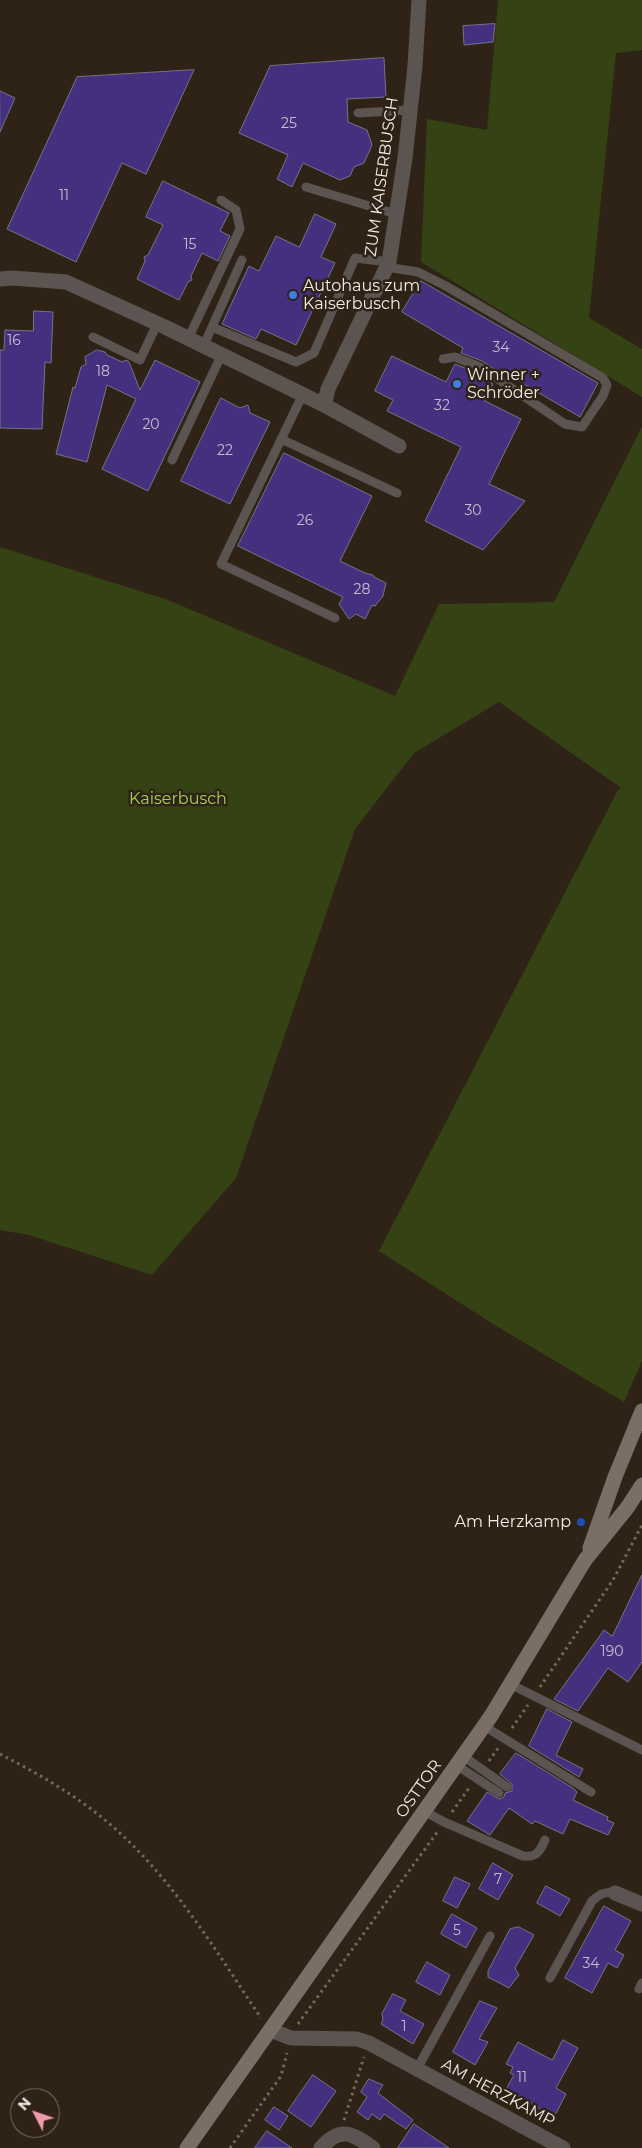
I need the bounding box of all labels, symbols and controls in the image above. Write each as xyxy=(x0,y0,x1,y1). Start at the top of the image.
street label: ZUM KAISERBUSCH xyxy=(361,96,403,258)
house number: 25 xyxy=(281,116,297,132)
house number: 11 xyxy=(59,188,69,204)
house number: 15 xyxy=(184,237,196,253)
place label: Autohaus zum Kaiserbusch xyxy=(303,276,420,314)
marker: Autohaus zum Kaiserbusch xyxy=(287,289,299,301)
house number: 16 xyxy=(7,333,21,349)
house number: 34 xyxy=(492,340,510,356)
house number: 18 xyxy=(96,364,110,380)
place label: Winner + Schröder xyxy=(467,365,540,403)
marker: Winner + Schröder xyxy=(451,378,463,390)
house number: 32 xyxy=(434,398,450,414)
house number: 20 xyxy=(142,417,160,433)
house number: 22 xyxy=(217,443,233,459)
house number: 30 xyxy=(464,503,482,519)
house number: 26 xyxy=(297,513,313,529)
house number: 28 xyxy=(354,582,370,598)
park label: Kaiserbusch xyxy=(129,789,227,809)
place label: Am Herzkamp xyxy=(454,1512,571,1532)
marker: Am Herzkamp xyxy=(575,1516,587,1528)
house number: 190 xyxy=(601,1644,623,1660)
street label: OSTTOR xyxy=(392,1756,446,1822)
house number: 7 xyxy=(494,1872,502,1888)
house number: 5 xyxy=(453,1923,461,1939)
house number: 34 xyxy=(582,1956,600,1972)
house number: 1 xyxy=(401,2019,407,2035)
street label: AM HERZKAMP xyxy=(438,2055,558,2131)
house number: 11 xyxy=(517,2070,527,2086)
north arrow xyxy=(10,2088,60,2138)
text: N xyxy=(14,2094,35,2114)

